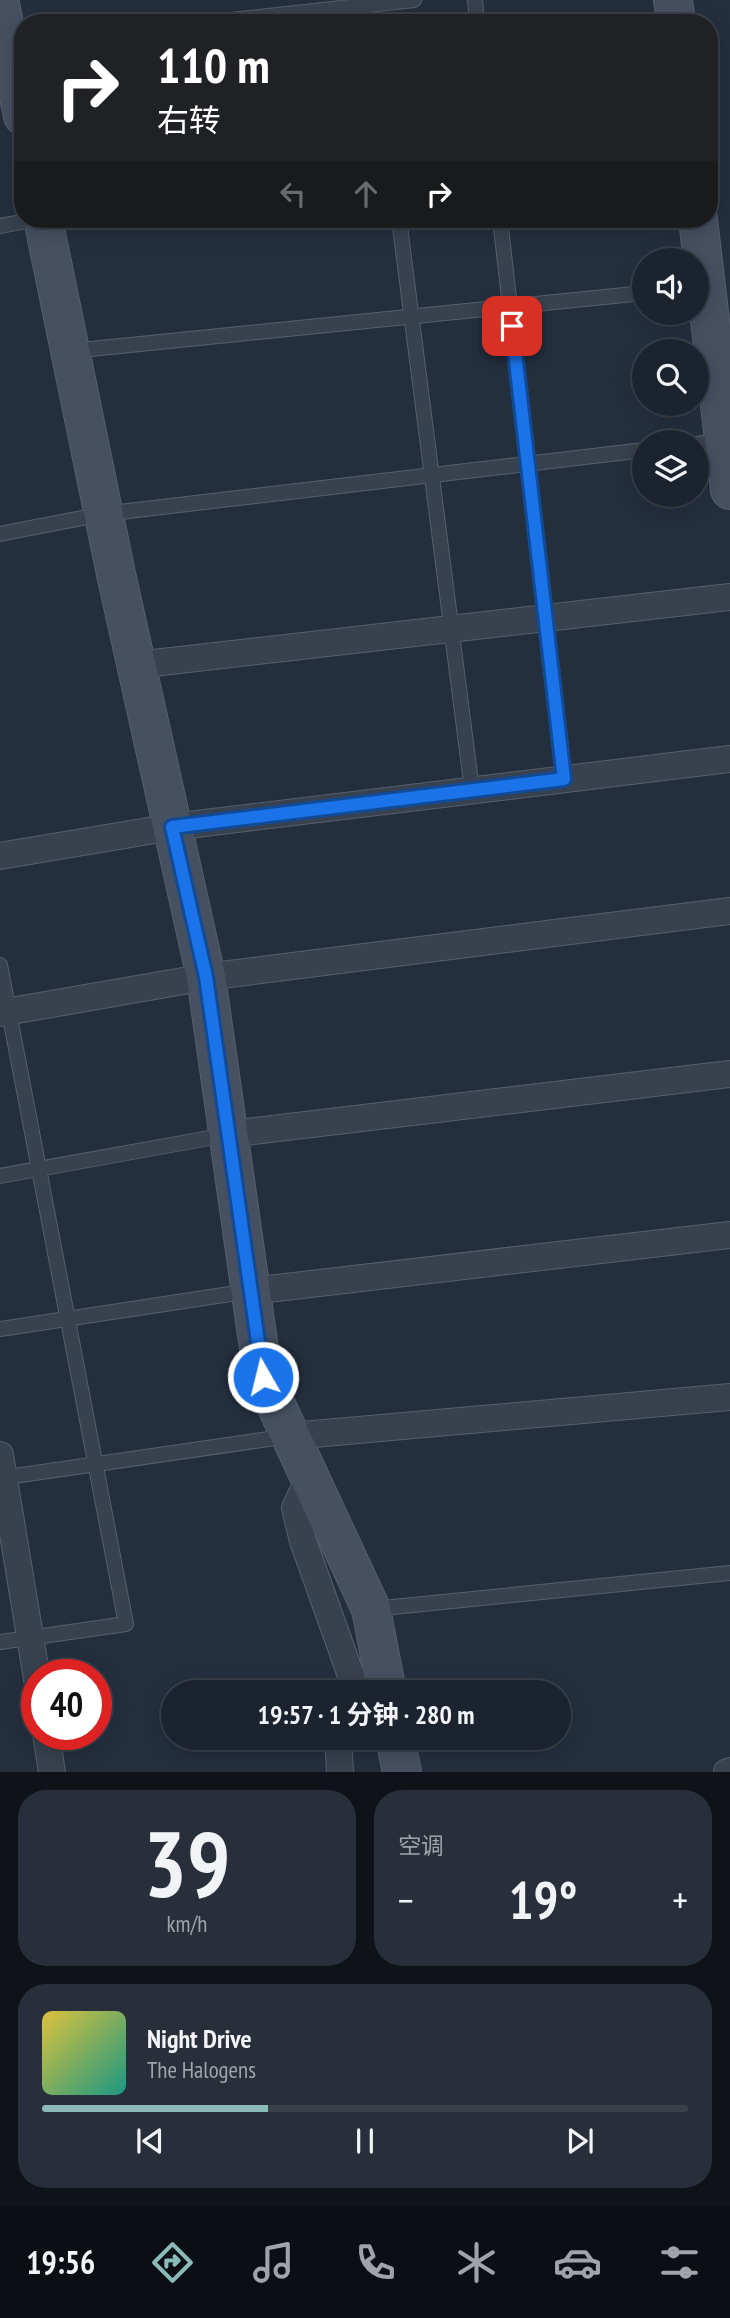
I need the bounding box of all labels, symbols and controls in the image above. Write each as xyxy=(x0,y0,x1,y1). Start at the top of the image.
text: 110 m xyxy=(157,33,270,97)
icon: right xyxy=(42,42,133,133)
text: 右转 xyxy=(157,99,221,141)
icon: left xyxy=(274,175,312,213)
icon: ahead xyxy=(347,175,385,213)
icon: right xyxy=(420,175,458,213)
map controls xyxy=(632,248,709,507)
button: sound xyxy=(632,248,709,325)
pin xyxy=(482,296,542,356)
icon: arrive xyxy=(493,307,531,345)
button: search xyxy=(632,339,709,416)
button: layers xyxy=(632,430,709,507)
position arrow xyxy=(226,1340,300,1414)
speed limit sign: 40 xyxy=(21,1659,112,1750)
text: 19:57 · 1 分钟 · 280 m xyxy=(257,1698,475,1731)
text: 39 xyxy=(144,1804,231,1922)
text: 空调 xyxy=(398,1831,444,1860)
text: 19° xyxy=(509,1866,577,1933)
text: − xyxy=(398,1875,414,1924)
text: + xyxy=(672,1875,688,1924)
text: km/h xyxy=(167,1909,207,1938)
text: Night Drive xyxy=(147,2022,252,2055)
text: The Halogens xyxy=(147,2055,256,2084)
icon: previous xyxy=(131,2122,169,2160)
icon: pause xyxy=(346,2122,384,2160)
icon: next xyxy=(561,2122,599,2160)
icon: directions xyxy=(148,2238,197,2287)
icon: music xyxy=(249,2238,298,2287)
icon: phone xyxy=(351,2238,400,2287)
icon: climate xyxy=(452,2238,501,2287)
icon: car xyxy=(553,2238,602,2287)
icon: filters xyxy=(655,2238,704,2287)
text: 19:56 xyxy=(26,2241,95,2283)

